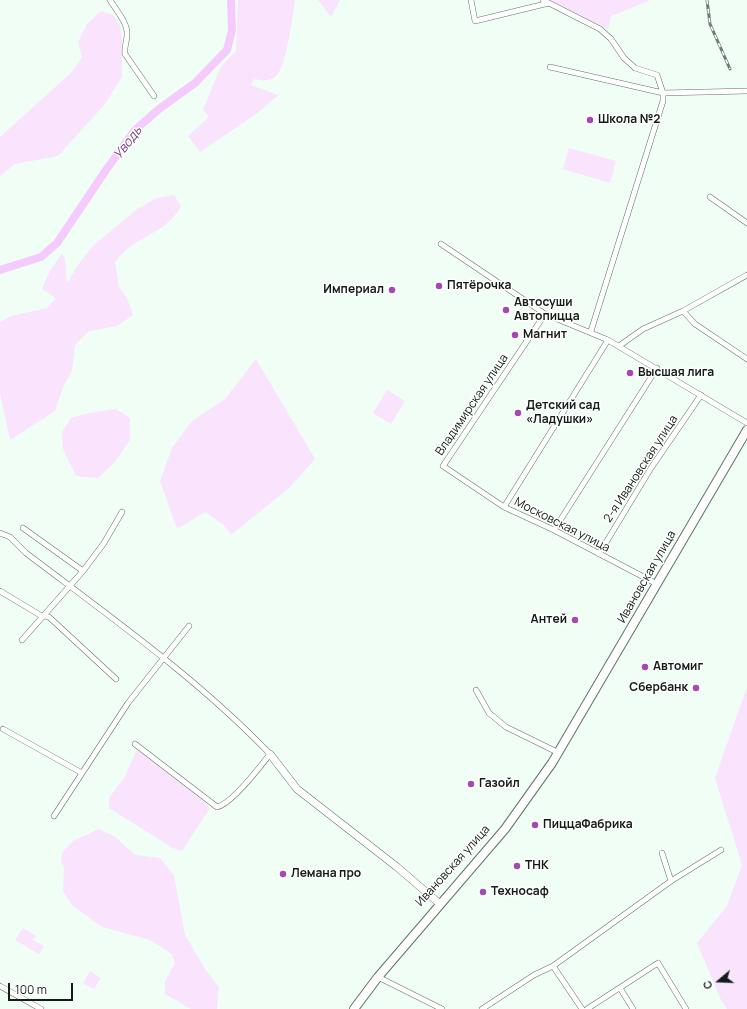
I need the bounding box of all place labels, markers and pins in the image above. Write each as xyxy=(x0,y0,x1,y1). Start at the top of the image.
place label: Школа №2 xyxy=(598,113,660,127)
marker: Школа №2 xyxy=(585,115,595,125)
place label: Пятёрочка xyxy=(447,279,511,293)
marker: Пятёрочка xyxy=(434,281,444,291)
place label: Империал xyxy=(323,283,384,297)
marker: Империал xyxy=(387,285,397,295)
place label: Автосуши Автопицца xyxy=(514,296,580,324)
marker: Автосуши Автопицца xyxy=(501,305,511,315)
place label: Магнит xyxy=(523,328,567,342)
marker: Магнит xyxy=(510,330,520,340)
place label: Высшая лига xyxy=(638,366,714,380)
marker: Высшая лига xyxy=(625,368,635,378)
place label: Детский сад «Ладушки» xyxy=(526,399,600,427)
marker: Детский сад «Ладушки» xyxy=(513,408,523,418)
place label: Антей xyxy=(531,613,567,627)
marker: Антей xyxy=(570,615,580,625)
place label: Автомиг xyxy=(653,660,703,674)
marker: Автомиг xyxy=(640,662,650,672)
place label: Сбербанк xyxy=(629,681,688,695)
marker: Сбербанк xyxy=(691,683,701,693)
place label: Газойл xyxy=(479,777,520,791)
marker: Газойл xyxy=(466,779,476,789)
place label: ПиццаФабрика xyxy=(543,818,633,832)
marker: ПиццаФабрика xyxy=(530,820,540,830)
place label: ТНК xyxy=(525,859,549,873)
marker: ТНК xyxy=(512,861,522,871)
place label: Лемана про xyxy=(291,867,361,881)
marker: Лемана про xyxy=(278,869,288,879)
place label: Техносаф xyxy=(491,885,549,899)
marker: Техносаф xyxy=(478,887,488,897)

